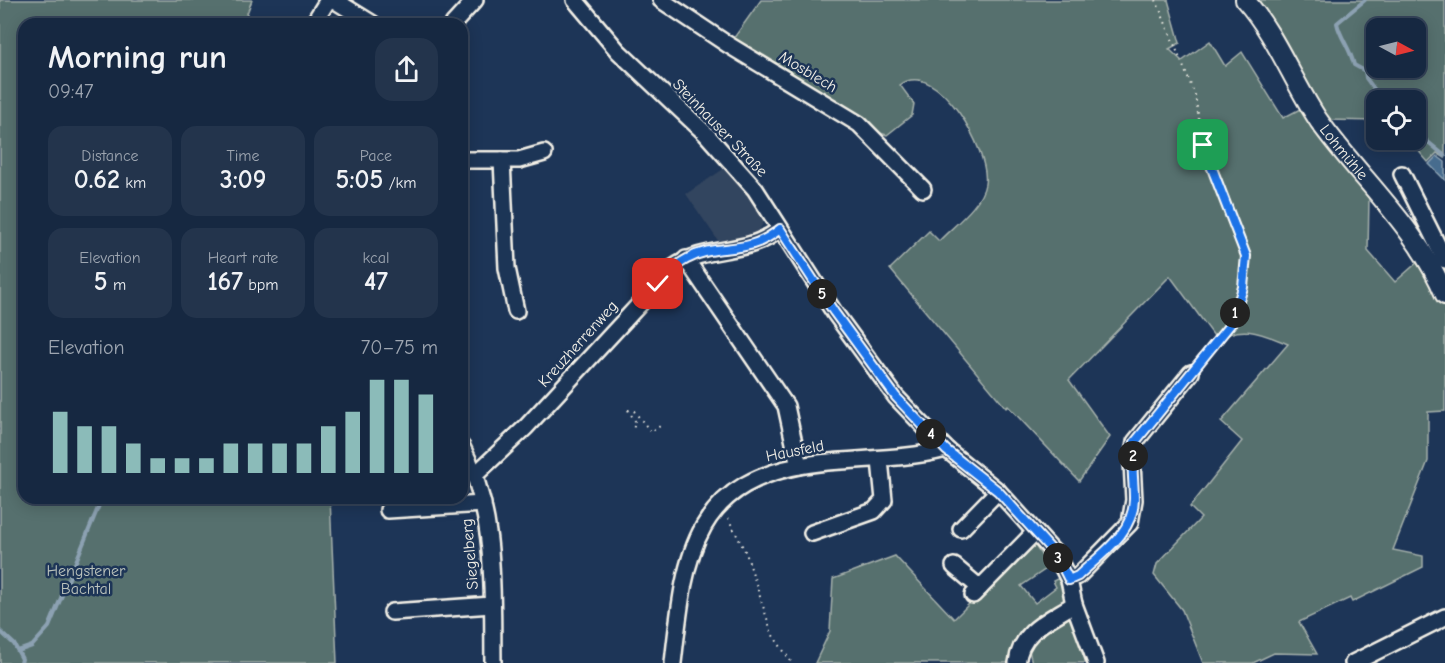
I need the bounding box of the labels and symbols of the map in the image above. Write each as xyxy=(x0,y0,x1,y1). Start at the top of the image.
north arrow xyxy=(1366,18,1426,78)
street label: Mosblech xyxy=(776,48,840,96)
street label: Steinhauser Straße xyxy=(669,75,771,181)
pin xyxy=(1177,119,1228,170)
street label: Lohmühle xyxy=(1316,121,1372,184)
pin xyxy=(632,258,683,309)
pin: 5 xyxy=(807,279,837,309)
street label: Kreuzherrenweg xyxy=(535,297,621,391)
pin: 1 xyxy=(1220,298,1250,328)
pin: 4 xyxy=(916,419,946,449)
street label: Hausfeld xyxy=(764,437,826,465)
pin: 2 xyxy=(1118,441,1148,471)
street label: Siegelberg xyxy=(458,518,482,590)
pin: 3 xyxy=(1043,543,1073,573)
park label: Hengstener Bachtal xyxy=(47,562,126,598)

